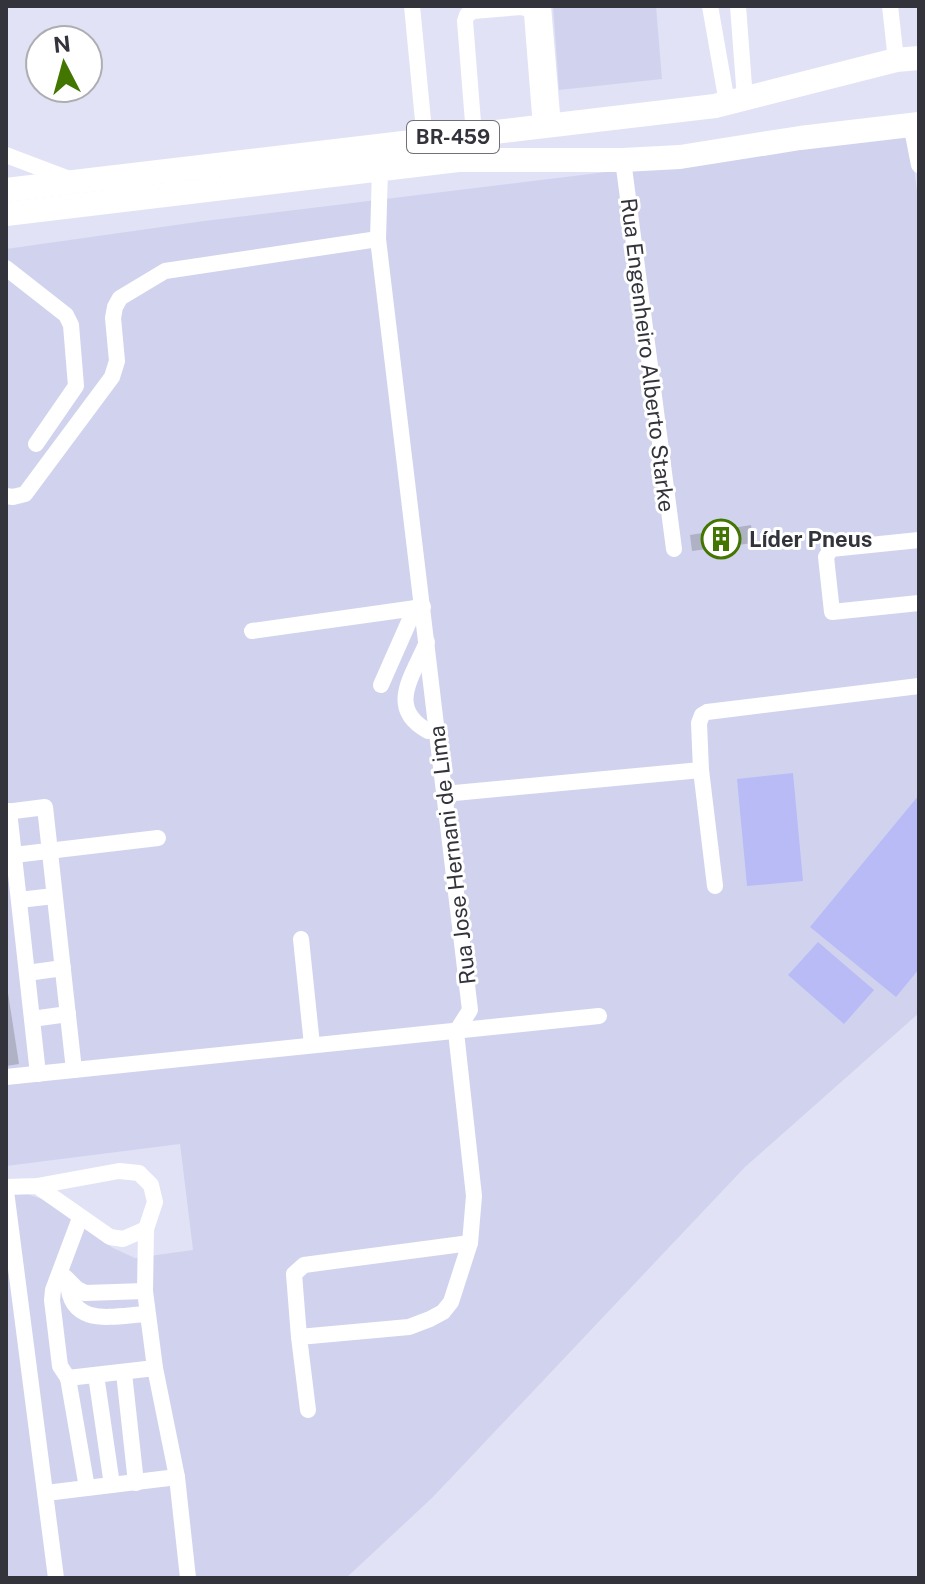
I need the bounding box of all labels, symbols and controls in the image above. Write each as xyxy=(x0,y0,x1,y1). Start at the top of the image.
north arrow xyxy=(24,24,104,104)
text: N xyxy=(52,30,72,58)
road number: BR-459 xyxy=(407,121,499,153)
street label: Rua Engenheiro Alberto Starke xyxy=(616,197,680,513)
building icon: Líder Pneus xyxy=(700,518,742,560)
place label: Líder Pneus xyxy=(749,526,872,552)
street label: Rua Jose Hernani de Lima xyxy=(423,724,481,986)

